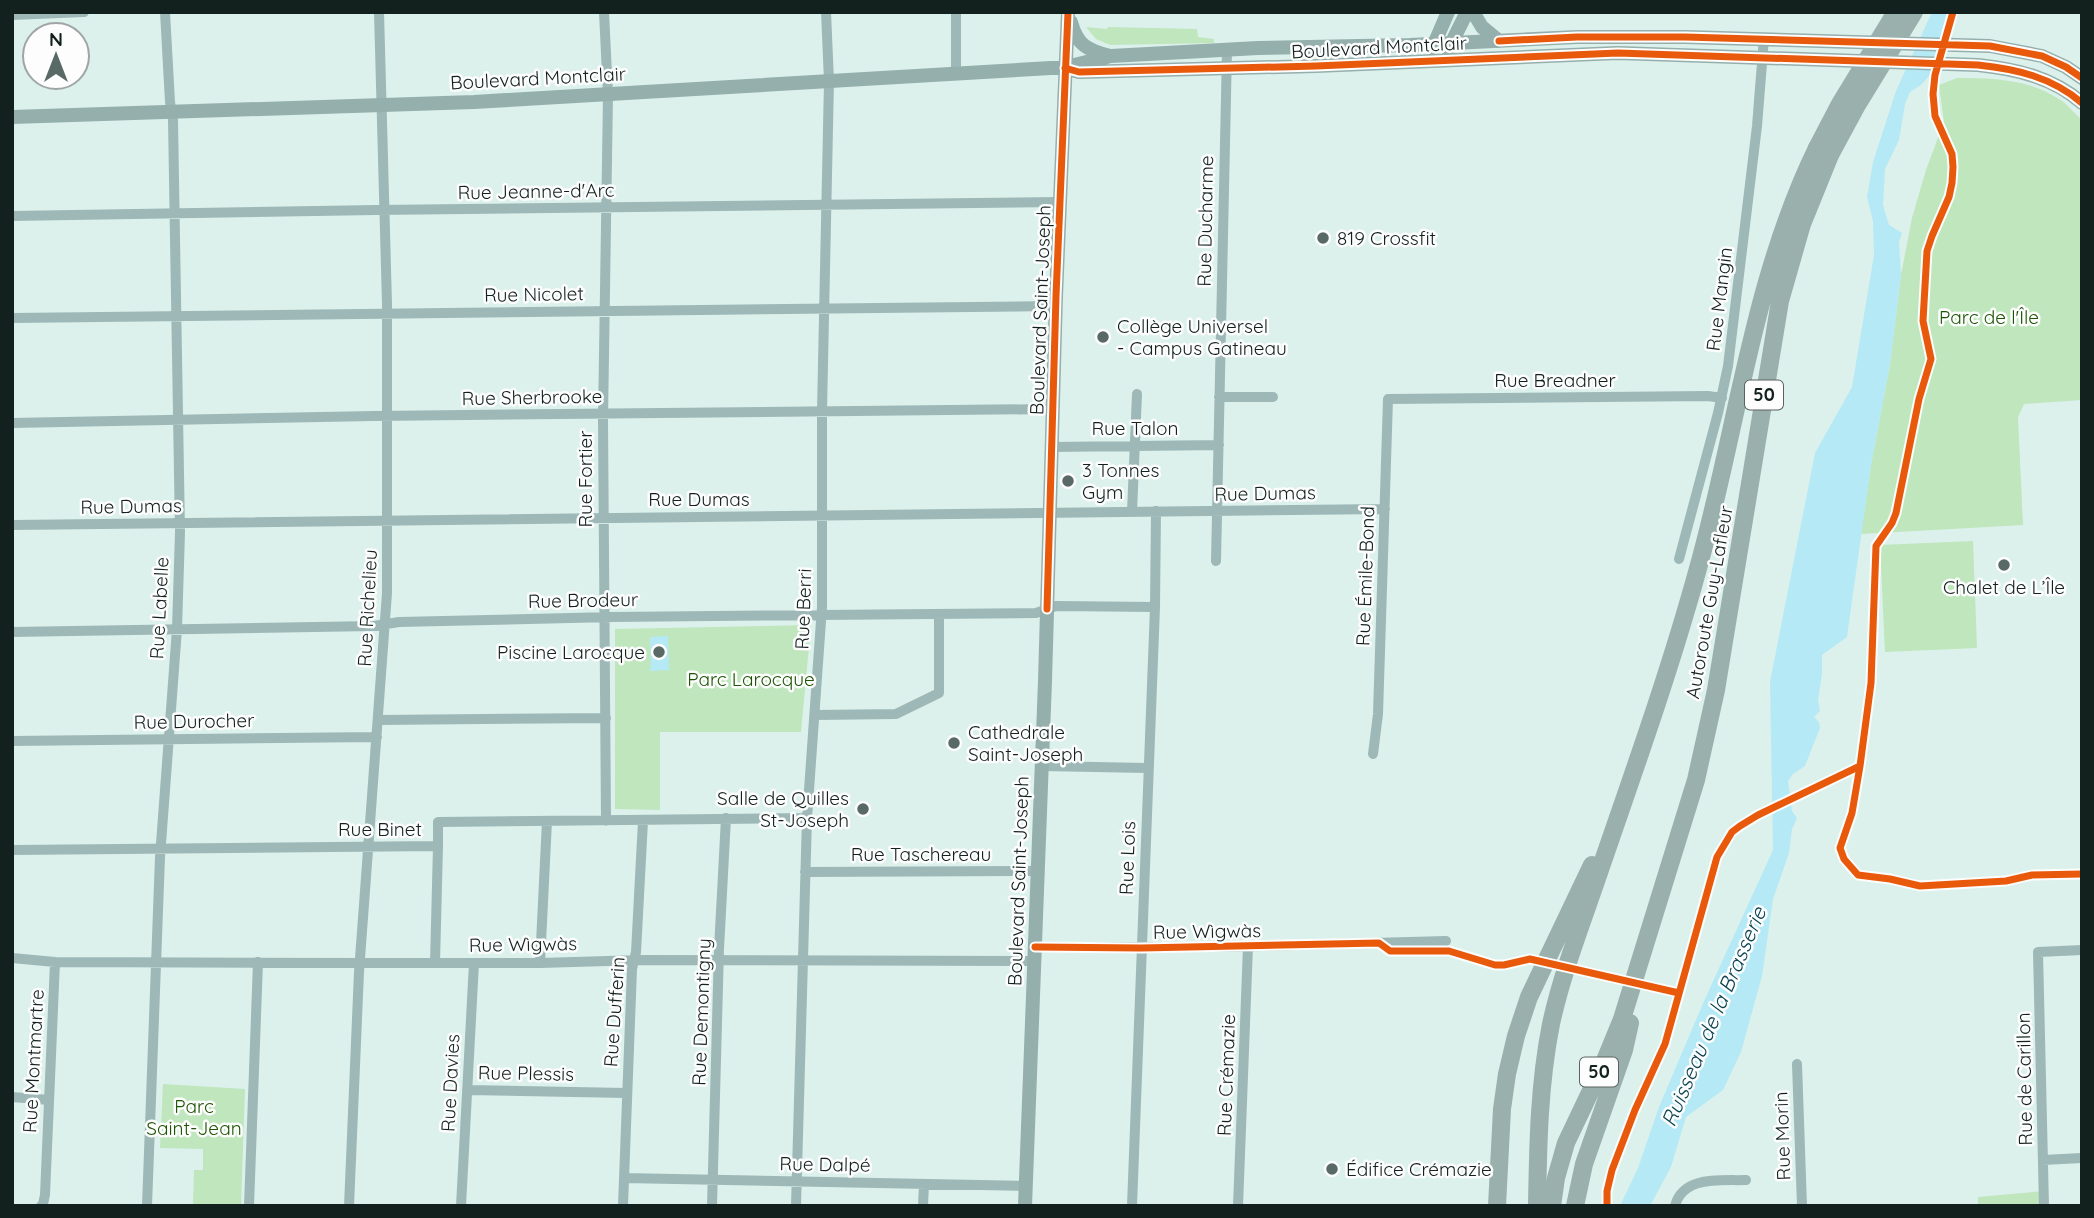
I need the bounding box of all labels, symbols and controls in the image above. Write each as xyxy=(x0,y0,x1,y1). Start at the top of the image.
north arrow xyxy=(21,21,91,91)
text: N xyxy=(49,27,63,51)
street label: Boulevard Montclair xyxy=(1290,30,1468,64)
street label: Boulevard Montclair xyxy=(449,61,627,95)
street label: Rue Ducharme xyxy=(1192,155,1218,287)
street label: Rue Jeanne-d'Arc xyxy=(457,178,615,204)
street label: Boulevard Saint-Joseph xyxy=(1024,205,1056,415)
place label: 819 Crossfit xyxy=(1337,226,1436,250)
marker: 819 Crossfit xyxy=(1315,230,1331,246)
street label: Rue Mangin xyxy=(1701,246,1737,352)
street label: Rue Nicolet xyxy=(484,281,584,307)
park label: Parc de l'Île xyxy=(1939,305,2039,329)
place label: Collège Universel - Campus Gatineau xyxy=(1117,314,1287,360)
marker: Collège Universel - Campus Gatineau xyxy=(1095,329,1111,345)
street label: Rue Breadner xyxy=(1494,368,1616,392)
road number: 50 xyxy=(1745,380,1783,410)
street label: Rue Sherbrooke xyxy=(461,384,603,410)
street label: Rue Talon xyxy=(1091,416,1179,440)
street label: Rue Fortier xyxy=(573,430,597,528)
place label: 3 Tonnes Gym xyxy=(1082,458,1160,504)
marker: 3 Tonnes Gym xyxy=(1060,473,1076,489)
street label: Rue Dumas xyxy=(1214,480,1316,506)
street label: Rue Dumas xyxy=(648,487,750,511)
street label: Rue Dumas xyxy=(80,493,182,519)
street label: Autoroute Guy-Lafleur xyxy=(1680,503,1738,701)
street label: Rue Émile-Bond xyxy=(1351,506,1379,646)
street label: Rue Richelieu xyxy=(352,549,382,667)
street label: Rue Labelle xyxy=(144,556,174,660)
marker: Chalet de L’Île xyxy=(1996,557,2012,573)
street label: Rue Berri xyxy=(790,568,816,650)
place label: Chalet de L’Île xyxy=(1943,575,2065,599)
street label: Rue Brodeur xyxy=(528,587,639,613)
place label: Piscine Larocque xyxy=(497,640,645,664)
marker: Piscine Larocque xyxy=(651,644,667,660)
park label: Parc Larocque xyxy=(687,667,815,691)
street label: Rue Durocher xyxy=(133,708,255,734)
place label: Cathedrale Saint-Joseph xyxy=(968,720,1083,766)
marker: Cathedrale Saint-Joseph xyxy=(946,735,962,751)
street label: Boulevard Saint-Joseph xyxy=(1002,776,1034,986)
place label: Salle de Quilles St-Joseph xyxy=(717,786,849,832)
marker: Salle de Quilles St-Joseph xyxy=(855,801,871,817)
street label: Rue Binet xyxy=(338,817,422,841)
street label: Rue Lois xyxy=(1114,821,1140,895)
street label: Rue Taschereau xyxy=(851,842,991,866)
water label: Ruisseau de la Brasserie xyxy=(1655,902,1772,1130)
street label: Rue Wìgwàs xyxy=(1153,918,1261,944)
street label: Rue Wìgwàs xyxy=(469,931,577,957)
street label: Rue Demontigny xyxy=(686,938,716,1086)
street label: Rue Dufferin xyxy=(598,956,630,1068)
street label: Rue Montmartre xyxy=(17,988,49,1134)
street label: Rue de Carillon xyxy=(2011,1012,2037,1146)
street label: Rue Crémazie xyxy=(1212,1014,1240,1136)
street label: Rue Davies xyxy=(435,1033,465,1133)
road number: 50 xyxy=(1580,1058,1618,1086)
street label: Rue Plessis xyxy=(478,1060,574,1086)
street label: Rue Morin xyxy=(1768,1091,1796,1181)
park label: Parc Saint-Jean xyxy=(146,1094,242,1140)
street label: Rue Dalpé xyxy=(779,1151,871,1177)
place label: Édifice Crémazie xyxy=(1346,1157,1492,1181)
marker: Édifice Crémazie xyxy=(1324,1161,1340,1177)

